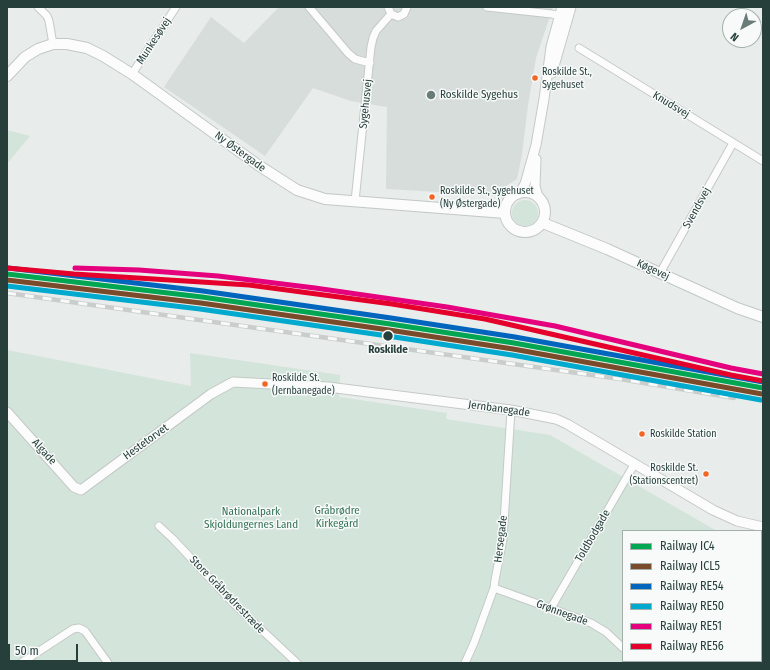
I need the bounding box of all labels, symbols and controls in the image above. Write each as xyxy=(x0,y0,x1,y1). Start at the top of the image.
north arrow xyxy=(722,8,762,48)
street label: Munkesøvej xyxy=(134,15,174,67)
text: N xyxy=(728,30,741,44)
place label: Roskilde St., Sygehuset xyxy=(542,66,592,90)
marker: Roskilde St., Sygehuset xyxy=(530,73,540,83)
street label: Sygehusvej xyxy=(357,79,375,129)
place label: Roskilde Sygehus xyxy=(440,88,518,102)
marker: Roskilde Sygehus xyxy=(425,89,437,101)
street label: Knudsvej xyxy=(650,89,692,121)
street label: Ny Østergade xyxy=(212,129,268,175)
place label: Roskilde St., Sygehuset (Ny Østergade) xyxy=(440,185,534,208)
street label: Svendsvej xyxy=(680,185,714,231)
marker: Roskilde St., Sygehuset (Ny Østergade) xyxy=(427,192,437,202)
street label: Køgevej xyxy=(634,257,672,283)
marker: Roskilde xyxy=(381,329,395,343)
place label: Roskilde xyxy=(368,343,408,357)
place label: Roskilde St. (Jernbanegade) xyxy=(272,372,335,396)
marker: Roskilde St. (Jernbanegade) xyxy=(260,379,270,389)
street label: Jernbanegade xyxy=(467,398,531,420)
street label: Hestetorvet xyxy=(121,421,171,463)
place label: Roskilde Station xyxy=(650,428,717,440)
marker: Roskilde Station xyxy=(637,429,647,439)
street label: Algade xyxy=(29,436,59,468)
place label: Roskilde St. (Stationscentret) xyxy=(629,462,698,486)
marker: Roskilde St. (Stationscentret) xyxy=(701,469,711,479)
park label: Gråbrødre Kirkegård xyxy=(314,504,360,530)
park label: Nationalpark Skjoldungernes Land xyxy=(204,505,298,531)
street label: Toldbodgade xyxy=(573,507,613,565)
street label: Hersegade xyxy=(492,515,510,563)
legend xyxy=(622,530,762,662)
text: Railway IC4 xyxy=(660,539,715,553)
street label: Store Gråbrødrestræde xyxy=(186,553,268,637)
text: Railway ICL5 xyxy=(660,559,720,573)
text: Railway RE54 xyxy=(660,579,724,593)
street label: Grønnegade xyxy=(534,598,590,628)
text: Railway RE50 xyxy=(660,599,724,613)
text: Railway RE51 xyxy=(660,619,722,633)
scale bar xyxy=(10,636,80,662)
text: Railway RE56 xyxy=(660,639,724,653)
text: 50 m xyxy=(15,644,39,658)

